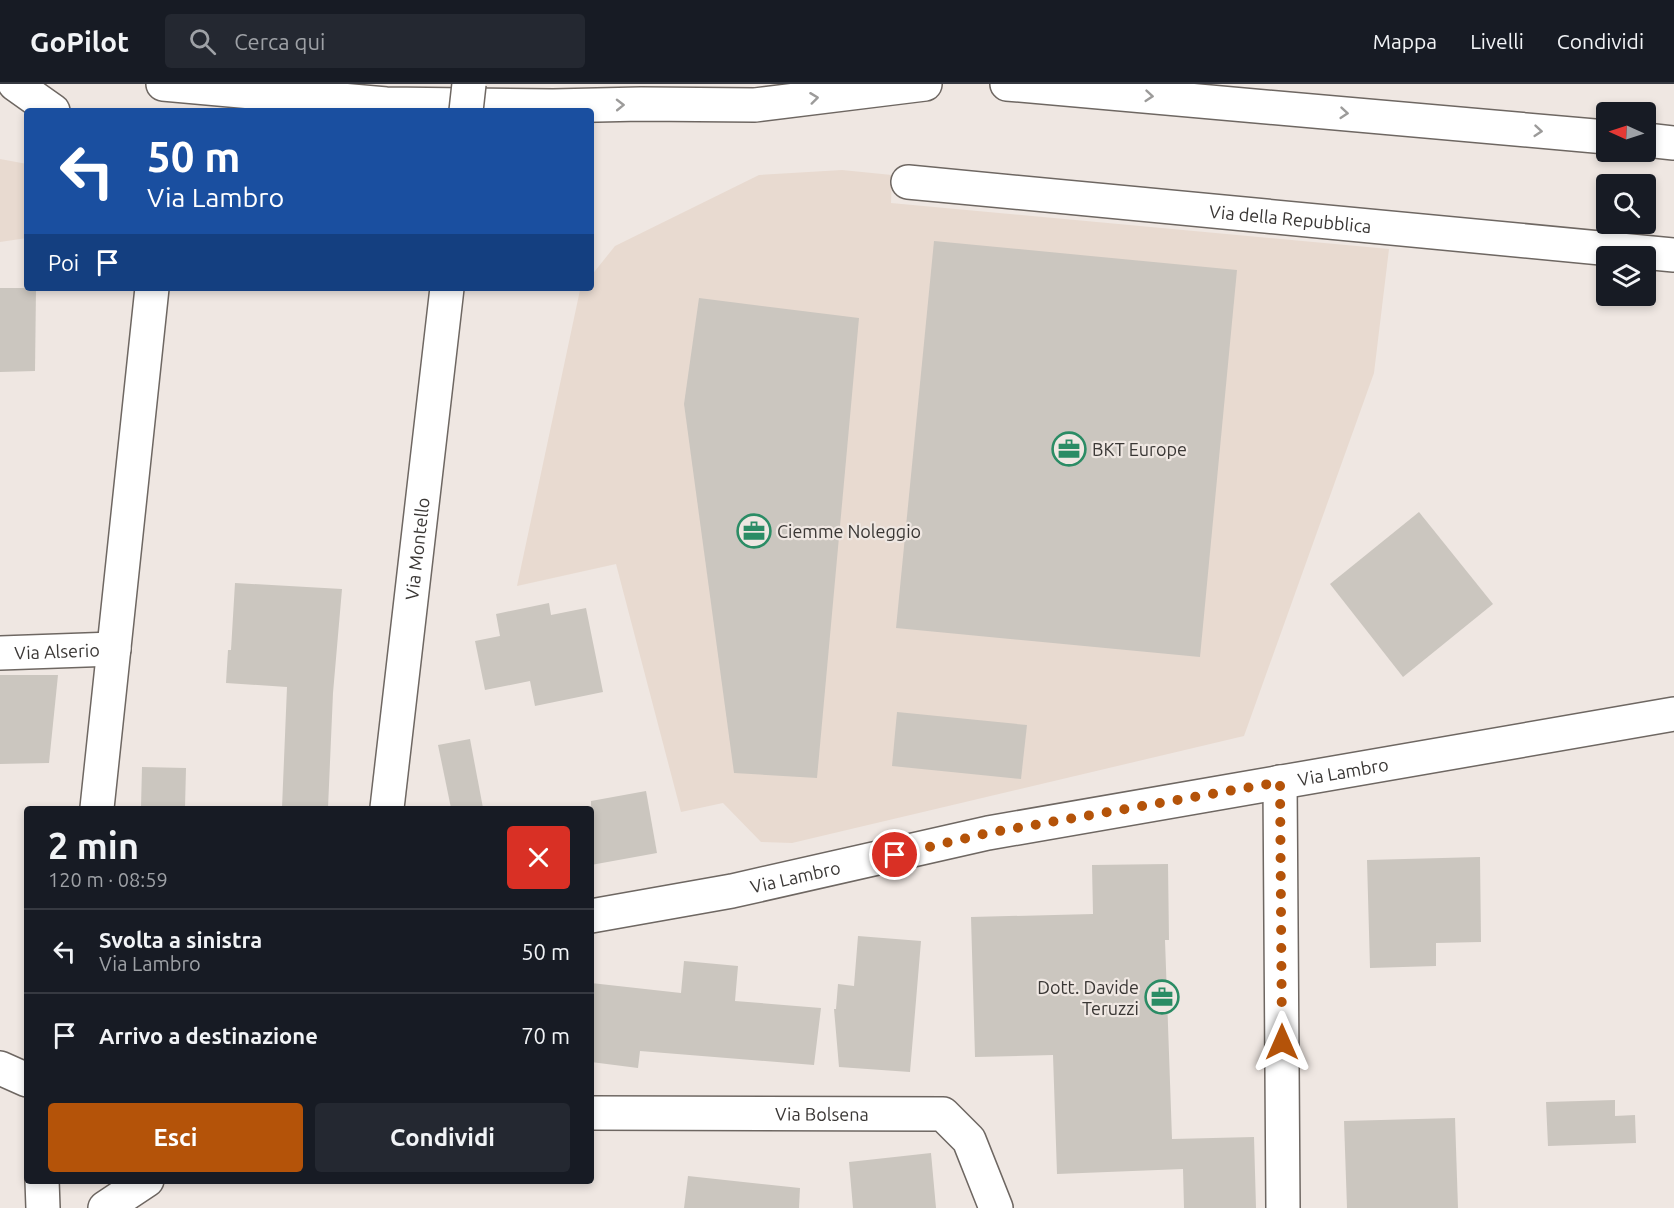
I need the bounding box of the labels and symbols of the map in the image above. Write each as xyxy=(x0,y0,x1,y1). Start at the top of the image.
one-way arrow xyxy=(1145,89,1154,102)
one-way arrow xyxy=(810,92,819,105)
one-way arrow xyxy=(615,98,624,111)
north arrow xyxy=(1596,102,1656,162)
one-way arrow xyxy=(1339,106,1348,119)
one-way arrow xyxy=(1533,124,1542,137)
street label: Via della Repubblica xyxy=(1208,201,1372,236)
office icon: BKT Europe xyxy=(1051,431,1087,467)
place label: BKT Europe xyxy=(1092,439,1187,459)
street label: Via Montello xyxy=(401,496,433,601)
office icon: Ciemme Noleggio xyxy=(736,513,772,549)
place label: Ciemme Noleggio xyxy=(777,521,921,541)
street label: Via Alserio xyxy=(14,640,100,662)
street label: Via Lambro xyxy=(1296,754,1390,789)
pin xyxy=(869,829,920,880)
street label: Via Lambro xyxy=(748,857,842,897)
place label: Dott. Davide Teruzzi xyxy=(1037,977,1139,1018)
office icon: Dott. Davide Teruzzi xyxy=(1144,979,1180,1015)
position arrow xyxy=(1250,1010,1314,1074)
street label: Via Bolsena xyxy=(775,1104,869,1124)

